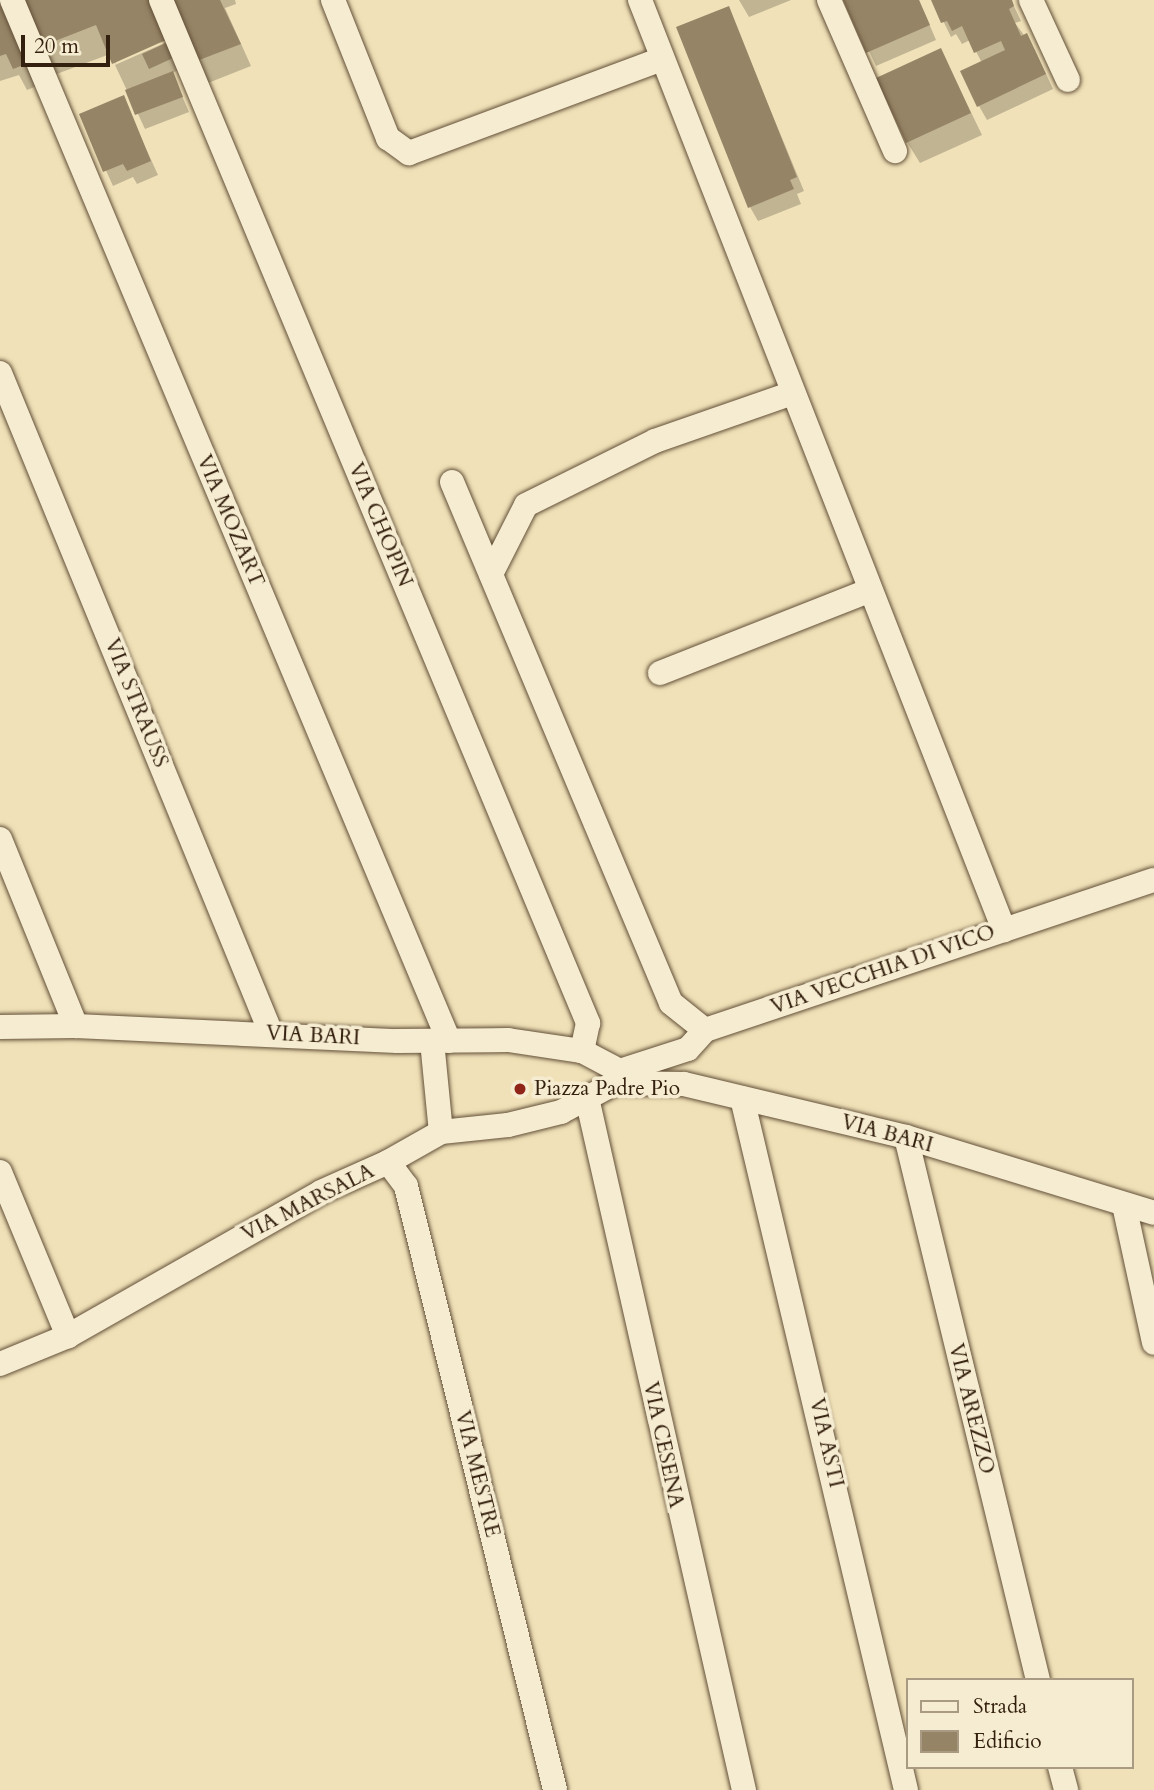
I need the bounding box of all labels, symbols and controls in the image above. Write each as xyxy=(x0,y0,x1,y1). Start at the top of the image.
scale bar xyxy=(24,21,114,65)
text: 20 m xyxy=(34,32,79,61)
street label: VIA MOZART xyxy=(191,451,269,591)
street label: VIA CHOPIN xyxy=(343,459,417,591)
street label: VIA STRAUSS xyxy=(99,635,173,771)
street label: VIA VECCHIA DI VICO xyxy=(767,920,999,1020)
street label: VIA BARI xyxy=(265,1021,361,1051)
place label: Piazza Padre Pio xyxy=(534,1076,680,1102)
marker: Piazza Padre Pio xyxy=(512,1081,528,1097)
street label: VIA BARI xyxy=(838,1110,936,1158)
street label: VIA MARSALA xyxy=(237,1159,379,1247)
street label: VIA AREZZO xyxy=(943,1341,999,1477)
street label: VIA CESENA xyxy=(637,1380,689,1510)
street label: VIA ASTI xyxy=(803,1396,849,1490)
street label: VIA MESTRE xyxy=(449,1408,505,1540)
legend xyxy=(906,1678,1133,1769)
text: Strada xyxy=(973,1692,1027,1721)
text: Edificio xyxy=(973,1727,1042,1756)

